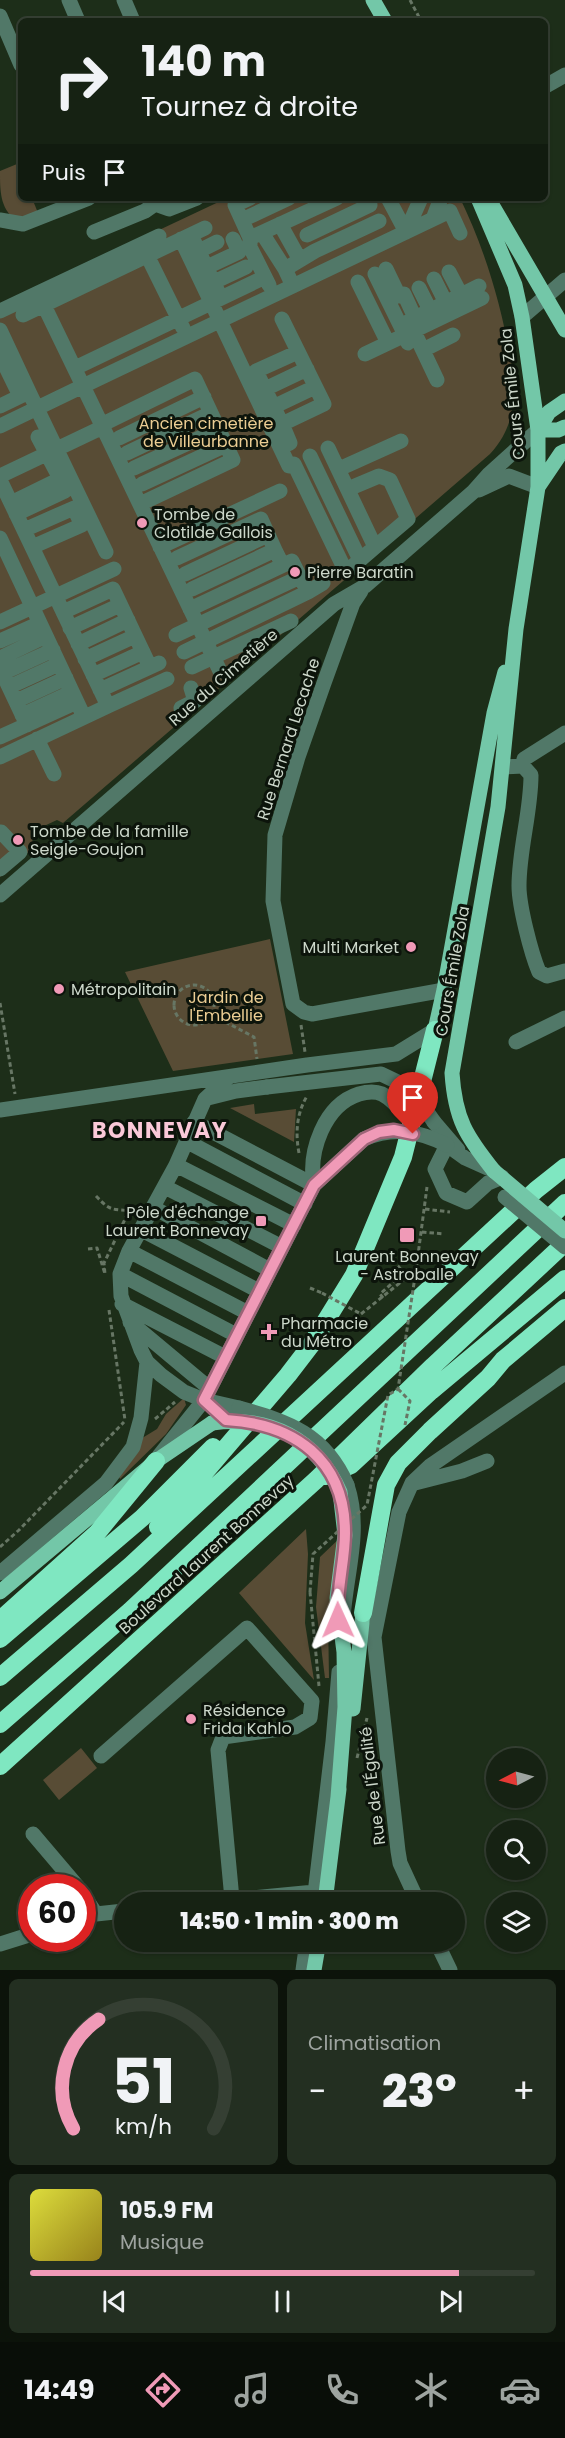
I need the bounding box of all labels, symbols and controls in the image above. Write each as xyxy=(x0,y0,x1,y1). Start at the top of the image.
text: 140 m xyxy=(141,32,266,91)
icon: right xyxy=(42,42,120,120)
text: Tournez à droite xyxy=(141,88,358,125)
icon: arrive xyxy=(98,156,131,189)
text: Puis xyxy=(42,157,86,188)
street label: Cours Émile Zola xyxy=(494,327,531,461)
park label: Ancien cimetière de Villeurbanne xyxy=(139,412,273,453)
place label: Tombe de Clotilde Gallois xyxy=(154,503,273,544)
marker: Tombe de Clotilde Gallois xyxy=(135,516,149,530)
place label: Pierre Baratin xyxy=(307,561,414,584)
marker: Pierre Baratin xyxy=(288,565,302,579)
street label: Rue du Cimetière xyxy=(164,623,283,731)
street label: Rue Bernard Lecache xyxy=(251,655,326,823)
place label: Tombe de la famille Seigle-Goujon xyxy=(30,820,189,861)
marker: Tombe de la famille Seigle-Goujon xyxy=(11,833,25,847)
street label: Cours Émile Zola xyxy=(430,904,475,1038)
place label: Multi Market xyxy=(302,936,399,959)
marker: Multi Market xyxy=(404,940,418,954)
place label: Métropolitain xyxy=(71,978,176,1001)
marker: Métropolitain xyxy=(52,982,66,996)
park label: Jardin de l'Embellie xyxy=(188,986,264,1027)
pin xyxy=(387,1072,438,1134)
icon: arrive xyxy=(396,1081,429,1114)
district label: BONNEVAY xyxy=(92,1115,228,1146)
place label: Pôle d'échange Laurent Bonnevay xyxy=(106,1201,249,1242)
marker: Pôle d'échange Laurent Bonnevay xyxy=(254,1214,268,1228)
marker: Laurent Bonnevay - Astroballe xyxy=(398,1226,416,1244)
place label: Laurent Bonnevay - Astroballe xyxy=(335,1245,479,1286)
place label: Pharmacie du Métro xyxy=(281,1312,368,1353)
marker: Pharmacie du Métro xyxy=(262,1325,276,1339)
street label: Boulevard Laurent Bonnevay xyxy=(114,1469,299,1639)
position arrow xyxy=(306,1588,370,1652)
place label: Résidence Frida Kahlo xyxy=(203,1699,292,1740)
marker: Résidence Frida Kahlo xyxy=(184,1712,198,1726)
street label: Rue de l'Égalité xyxy=(354,1725,391,1846)
north arrow xyxy=(486,1748,546,1808)
map controls xyxy=(486,1748,546,1952)
button: search xyxy=(486,1820,546,1880)
speed limit sign: 60 xyxy=(18,1874,96,1952)
button: layers xyxy=(486,1892,546,1952)
text: 14:50 · 1 min · 300 m xyxy=(180,1906,399,1937)
text: Climatisation xyxy=(308,2029,441,2057)
text: 51 xyxy=(111,2037,176,2125)
text: 23° xyxy=(382,2060,457,2123)
text: − xyxy=(308,2068,326,2115)
text: + xyxy=(512,2068,535,2115)
text: km/h xyxy=(115,2111,172,2142)
text: 105.9 FM xyxy=(120,2195,214,2226)
text: Musique xyxy=(120,2228,204,2256)
icon: previous xyxy=(98,2285,131,2318)
icon: pause xyxy=(266,2285,299,2318)
icon: next xyxy=(434,2285,467,2318)
icon: directions xyxy=(142,2369,184,2411)
icon: music xyxy=(231,2369,273,2411)
icon: phone xyxy=(321,2369,363,2411)
icon: climate xyxy=(410,2369,452,2411)
icon: car xyxy=(499,2369,541,2411)
text: 14:49 xyxy=(24,2371,95,2408)

